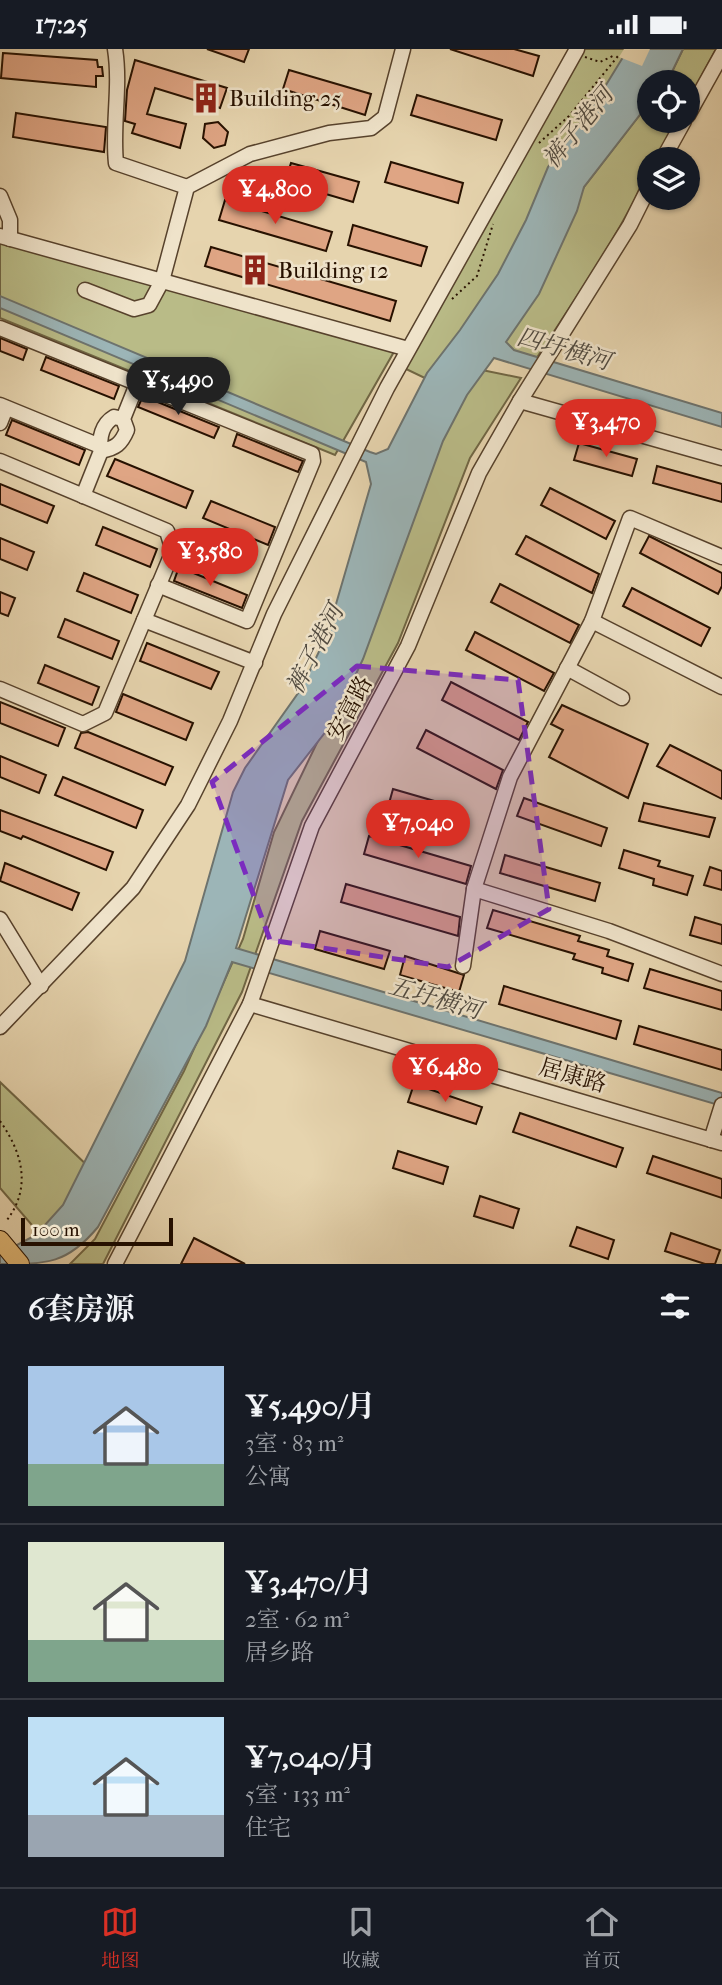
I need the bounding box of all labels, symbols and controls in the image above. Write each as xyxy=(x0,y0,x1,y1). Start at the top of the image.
text: 17:25 xyxy=(35,9,88,40)
map controls xyxy=(637,70,700,210)
button: locate xyxy=(637,70,700,133)
water label: 裤子港河 xyxy=(537,78,622,173)
building icon: Building 25 xyxy=(189,81,223,115)
place label: Building 25 xyxy=(229,85,342,112)
button: layers xyxy=(637,147,700,210)
pin: ¥4,800 xyxy=(218,167,332,226)
text: ¥4,800 xyxy=(238,175,312,202)
building icon: Building 12 xyxy=(238,253,272,287)
place label: Building 12 xyxy=(278,257,389,284)
water label: 四圩横河 xyxy=(514,322,618,377)
pin: ¥5,490 xyxy=(121,357,235,417)
text: ¥5,490 xyxy=(142,366,214,393)
pin: ¥3,470 xyxy=(549,399,663,459)
text: ¥3,470 xyxy=(571,408,641,435)
pin: ¥3,580 xyxy=(153,529,267,588)
text: ¥3,580 xyxy=(177,537,243,564)
water label: 裤子港河 xyxy=(281,596,351,698)
street label: 安富路 xyxy=(321,671,378,745)
pin: ¥7,040 xyxy=(361,801,475,860)
text: ¥7,040 xyxy=(382,809,454,836)
water label: 五圩横河 xyxy=(385,971,489,1026)
pin: ¥6,480 xyxy=(388,1045,502,1104)
text: ¥6,480 xyxy=(408,1053,482,1080)
street label: 居康路 xyxy=(536,1053,610,1098)
scale bar xyxy=(21,1215,173,1247)
text: 100 m xyxy=(32,1219,80,1241)
icon: filters xyxy=(656,1287,694,1325)
text: 6套房源 xyxy=(28,1292,134,1327)
text: ¥5,490/月 xyxy=(245,1389,376,1424)
icon: home xyxy=(84,1394,168,1478)
text: 3室 · 83 m² xyxy=(245,1430,343,1457)
text: 公寓 xyxy=(245,1463,291,1490)
text: ¥3,470/月 xyxy=(245,1565,373,1600)
icon: home xyxy=(84,1570,168,1654)
text: 2室 · 62 m² xyxy=(245,1606,349,1633)
text: 居乡路 xyxy=(245,1639,314,1666)
text: ¥7,040/月 xyxy=(245,1740,376,1775)
icon: home xyxy=(84,1745,168,1829)
text: 5室 · 133 m² xyxy=(245,1781,350,1808)
text: 住宅 xyxy=(245,1814,291,1841)
tab: 地图 xyxy=(101,1903,139,1972)
tab: 收藏 xyxy=(342,1903,380,1972)
tab: 首页 xyxy=(583,1903,621,1972)

